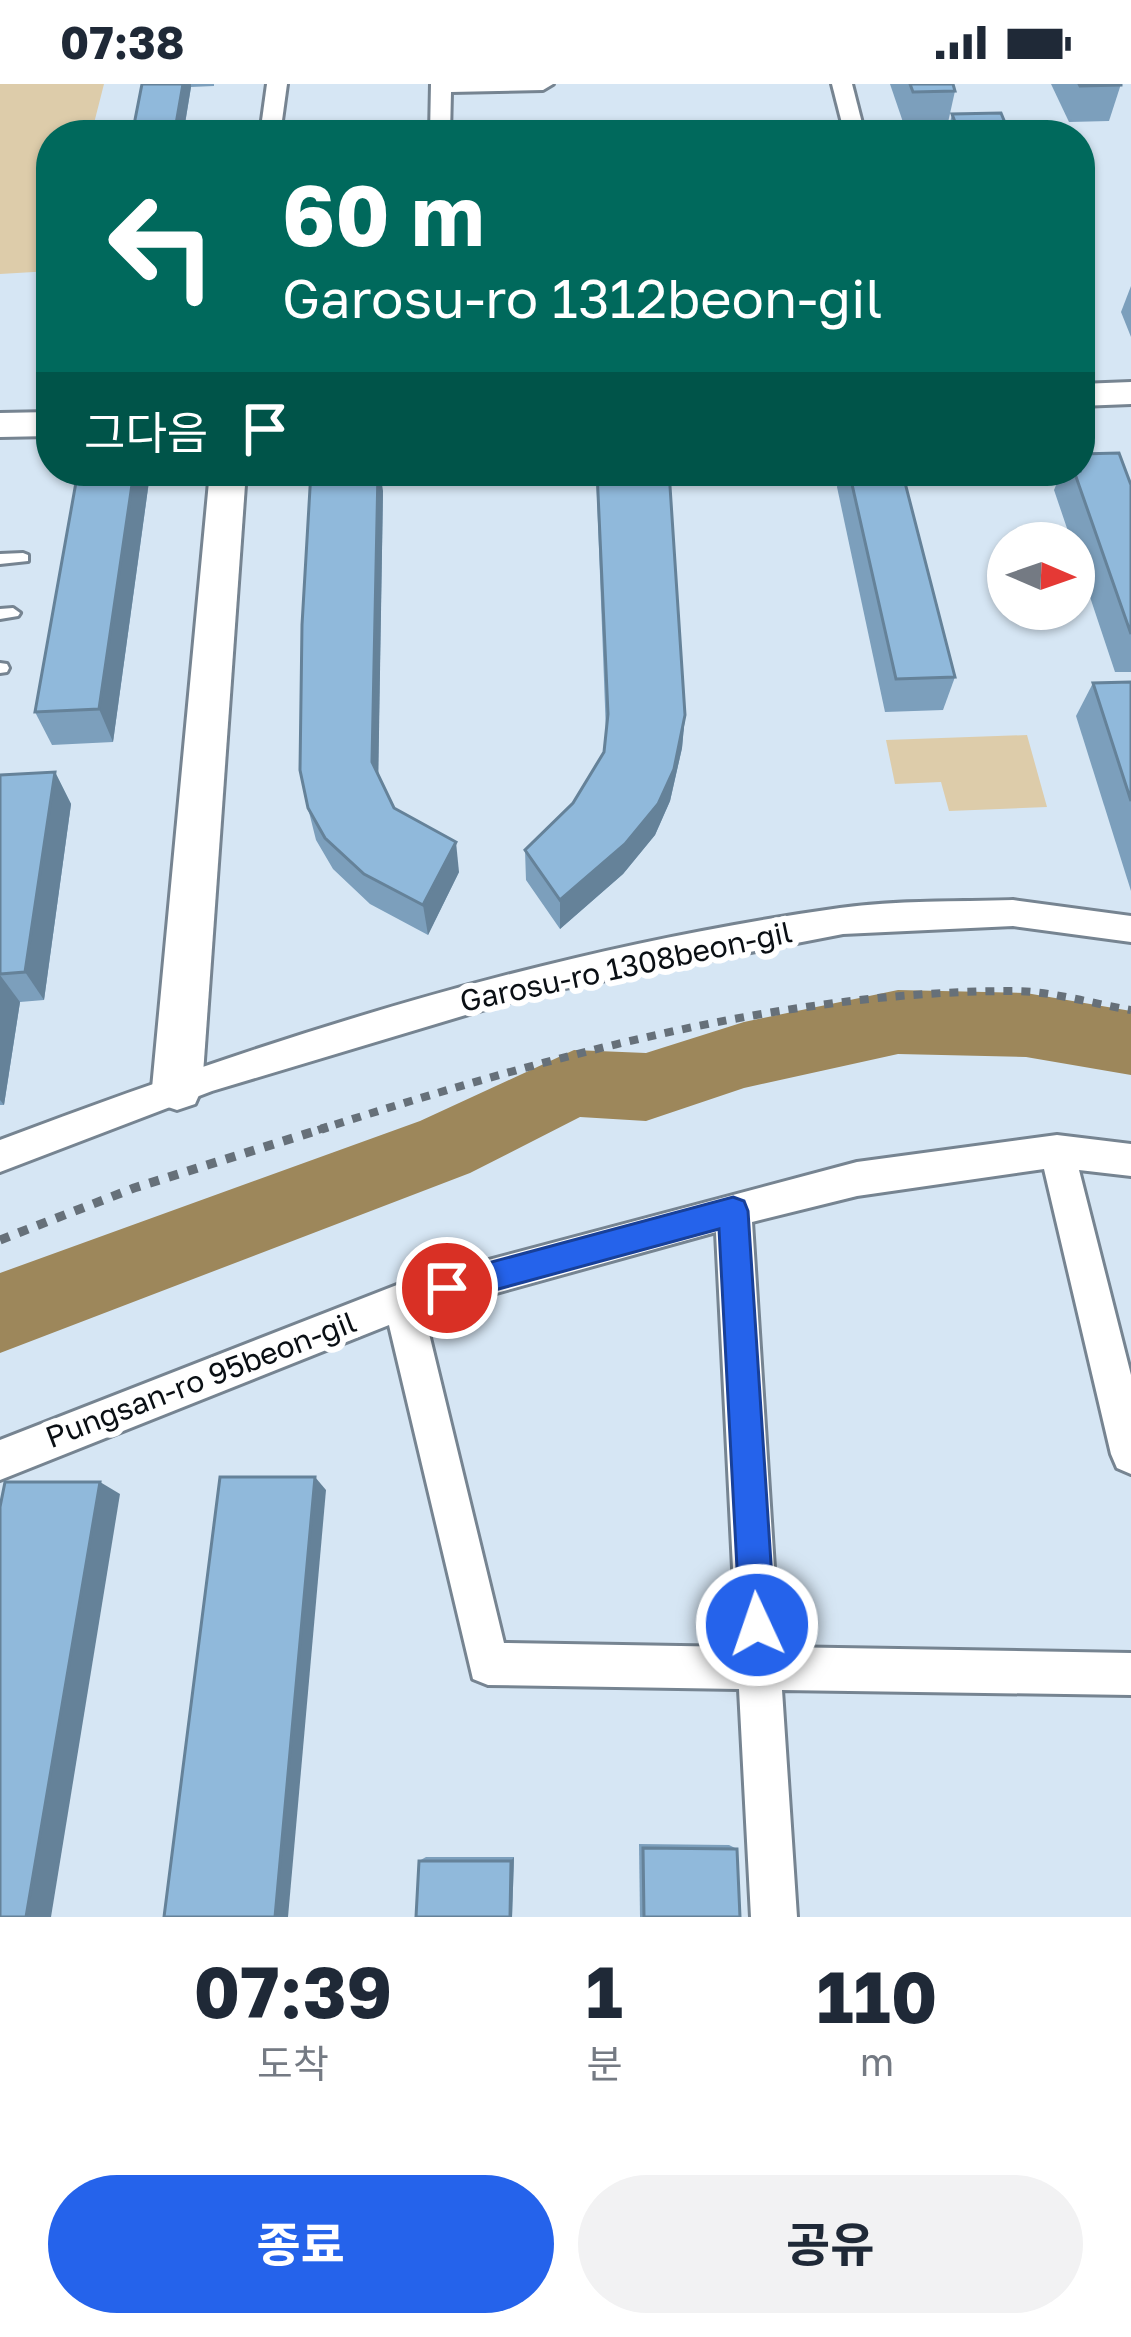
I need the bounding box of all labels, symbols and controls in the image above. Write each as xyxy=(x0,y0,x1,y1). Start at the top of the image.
text: 07:38 xyxy=(60,15,184,69)
text: 60 m xyxy=(282,164,484,264)
icon: left xyxy=(84,168,240,324)
text: Garosu-ro 1312beon-gil xyxy=(282,265,883,330)
icon: arrive xyxy=(232,396,298,462)
text: 그다음 xyxy=(84,405,208,459)
north arrow xyxy=(987,522,1095,630)
map controls xyxy=(987,522,1095,630)
street label: Garosu-ro 1308beon-gil xyxy=(456,913,795,1019)
pin xyxy=(396,1237,498,1339)
icon: arrive xyxy=(414,1255,480,1321)
street label: Pungsan-ro 95beon-gil xyxy=(40,1303,361,1455)
position arrow xyxy=(694,1562,820,1688)
text: 07:39 xyxy=(194,1947,392,2034)
text: 1 xyxy=(586,1947,623,2034)
text: 110 xyxy=(816,1952,937,2039)
text: m xyxy=(860,2038,894,2085)
text: 도착 xyxy=(257,2040,329,2087)
text: 분 xyxy=(586,2040,622,2087)
button: 종료 xyxy=(48,2175,554,2313)
button: 공유 xyxy=(578,2175,1083,2313)

